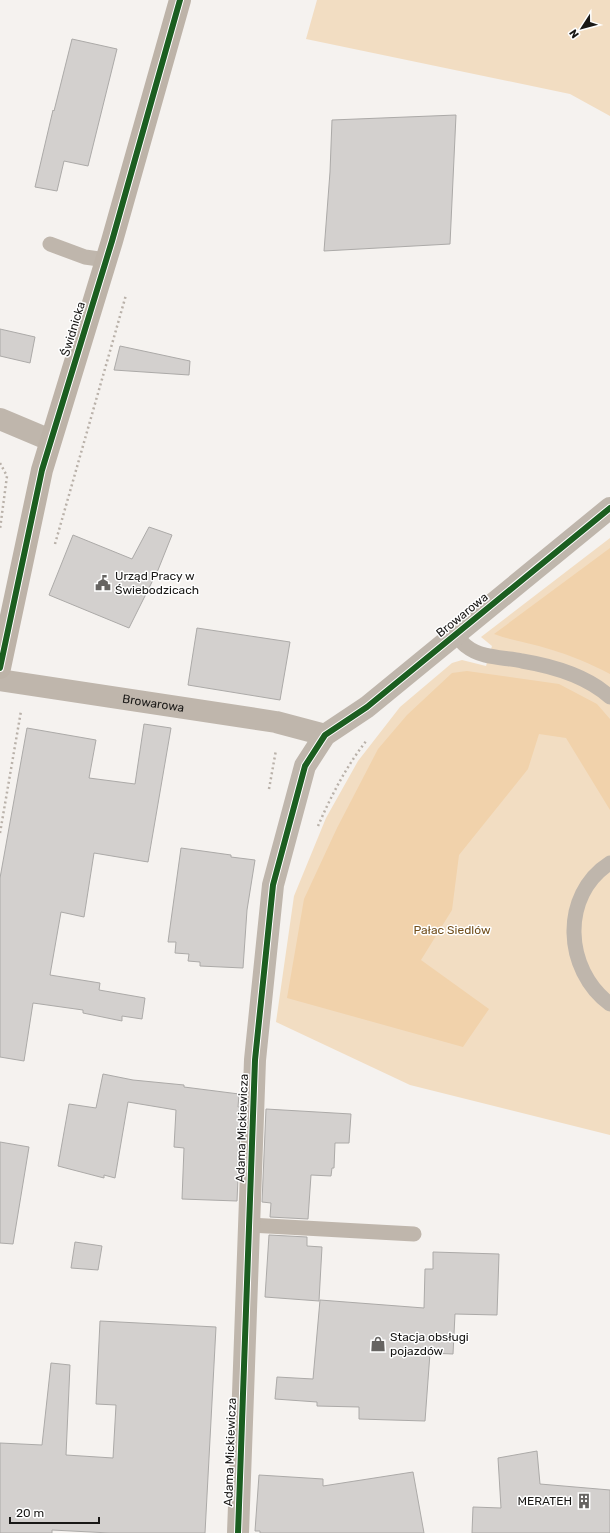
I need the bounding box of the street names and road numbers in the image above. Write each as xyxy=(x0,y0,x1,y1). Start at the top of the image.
street label: Świdnicka xyxy=(58,300,88,358)
street label: Browarowa xyxy=(433,590,491,640)
street label: Browarowa xyxy=(121,692,185,715)
street label: Adama Mickiewicza xyxy=(233,1074,251,1182)
street label: Adama Mickiewicza xyxy=(221,1398,239,1506)

